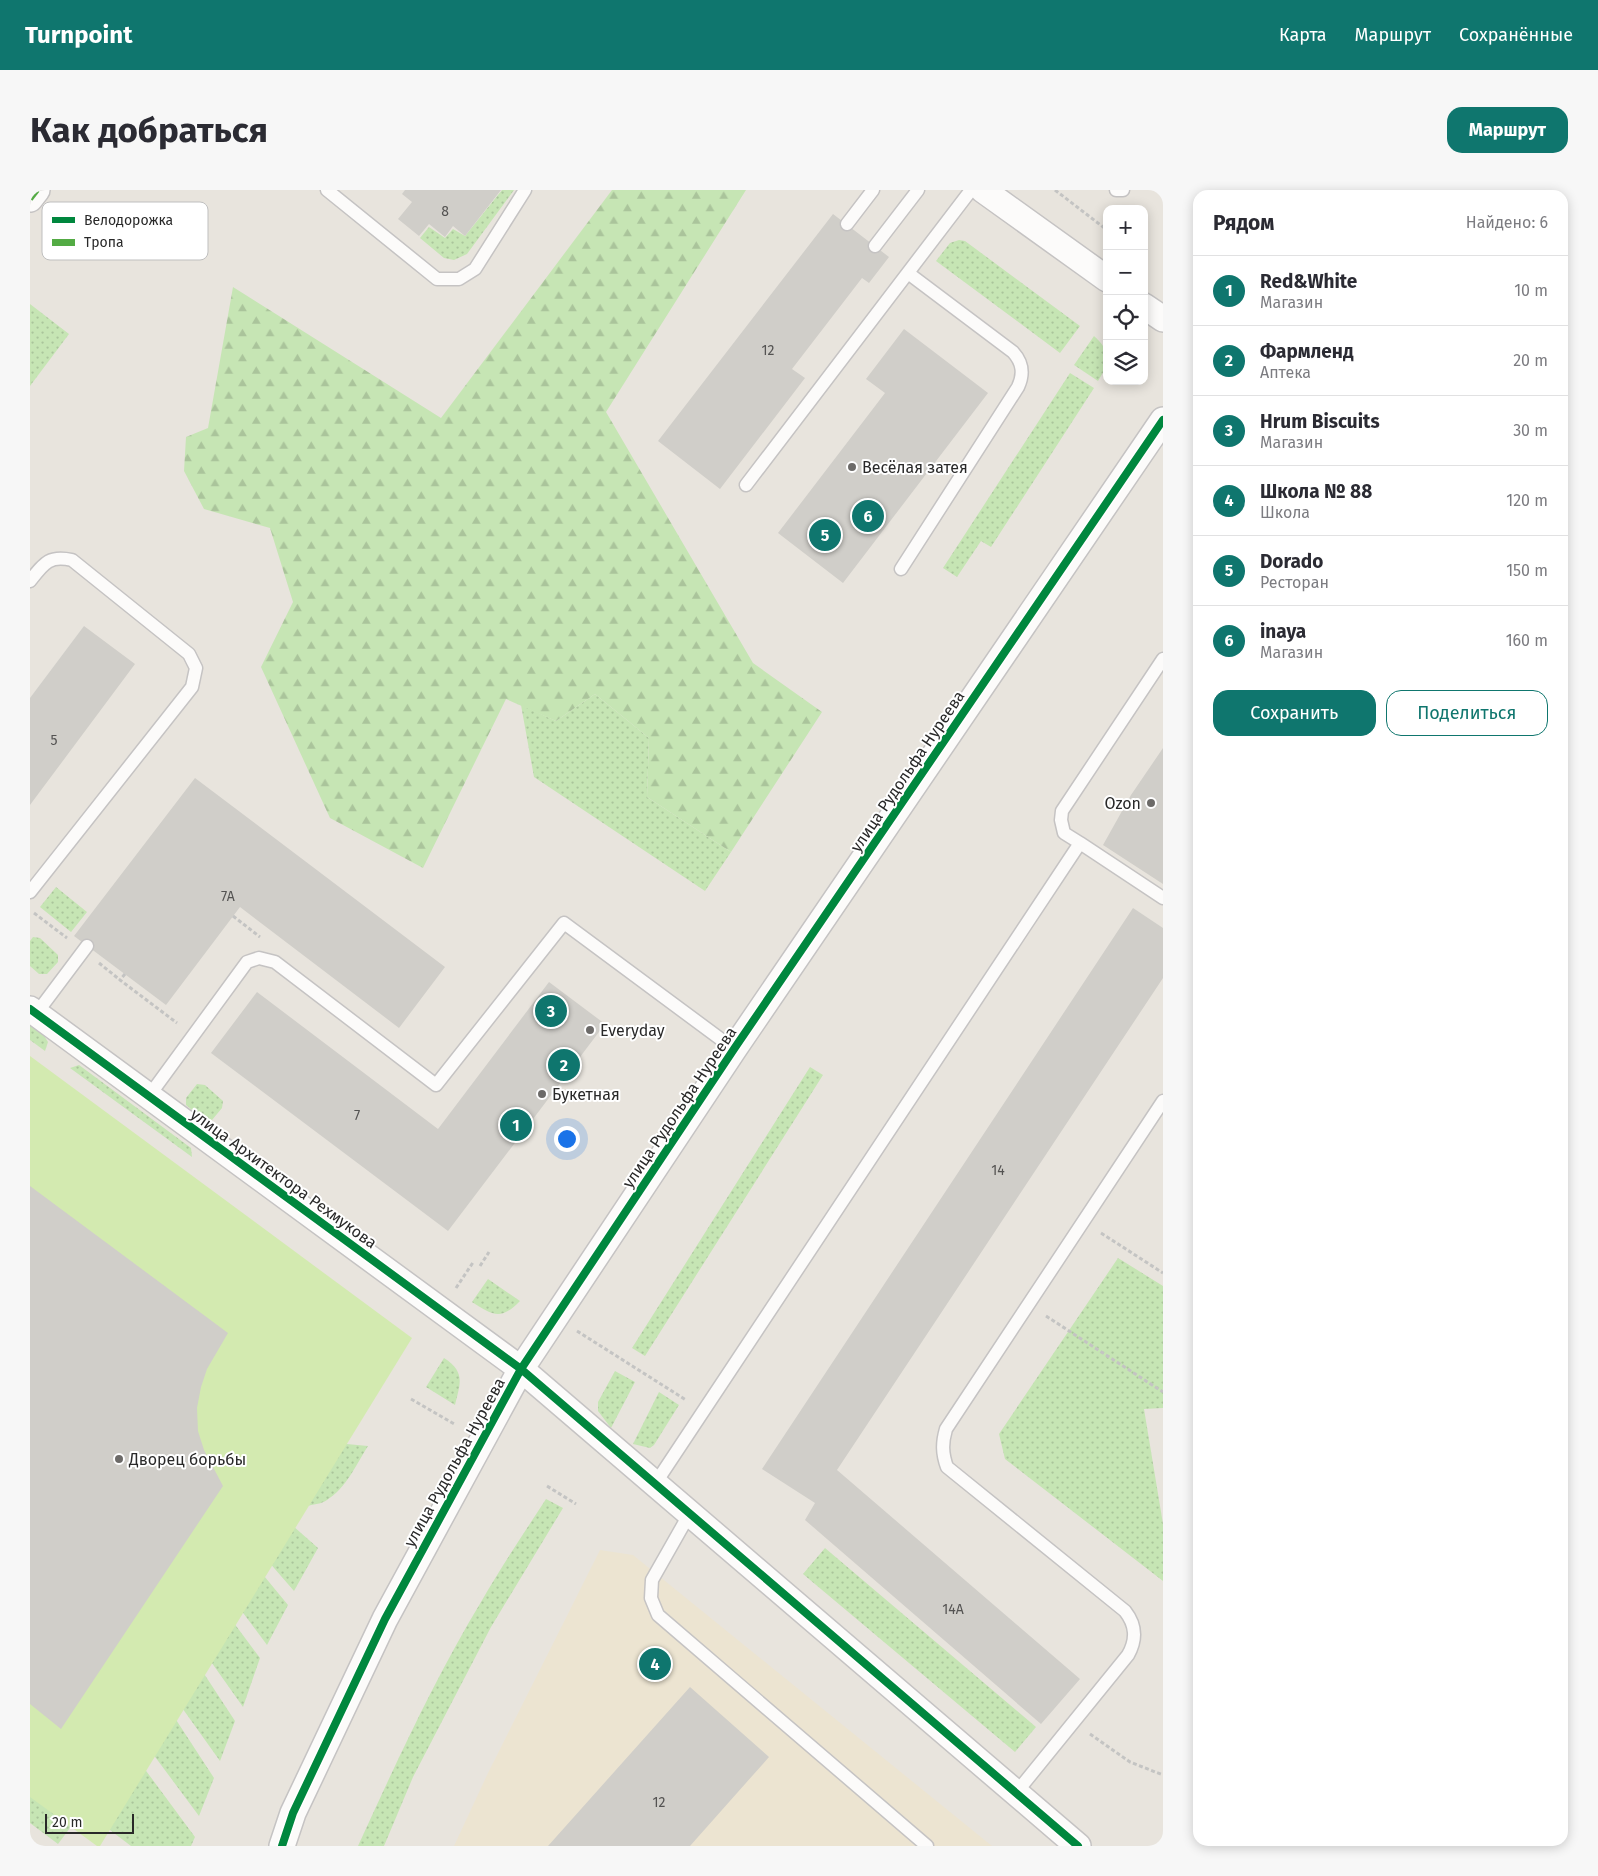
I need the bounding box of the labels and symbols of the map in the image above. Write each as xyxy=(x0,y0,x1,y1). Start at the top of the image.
legend xyxy=(42,202,208,260)
house number: 8 xyxy=(441,203,449,220)
text: Велодорожка xyxy=(84,212,173,229)
text: Тропа xyxy=(84,234,124,251)
house number: 12 xyxy=(762,342,775,359)
place label: Весёлая затея xyxy=(862,458,968,477)
marker: Весёлая затея xyxy=(846,461,858,473)
pin: 6 xyxy=(852,497,884,535)
pin: 5 xyxy=(809,516,841,554)
street label: улица Рудольфа Нуреева xyxy=(846,687,969,856)
house number: 5 xyxy=(50,732,58,749)
place label: Ozon xyxy=(1104,794,1141,813)
marker: Ozon xyxy=(1145,797,1157,809)
house number: 7А xyxy=(221,888,235,905)
pin: 3 xyxy=(535,992,567,1030)
place label: Everyday xyxy=(600,1021,665,1040)
street label: улица Рудольфа Нуреева xyxy=(618,1023,741,1192)
marker: Everyday xyxy=(584,1024,596,1036)
pin: 2 xyxy=(548,1046,580,1084)
place label: Букетная xyxy=(552,1085,620,1104)
marker: Букетная xyxy=(536,1088,548,1100)
street label: улица Архитектора Рехмукова xyxy=(187,1104,381,1252)
pin: 1 xyxy=(500,1106,532,1144)
house number: 7 xyxy=(354,1107,360,1124)
your location xyxy=(554,1126,580,1152)
house number: 14 xyxy=(991,1162,1005,1179)
street label: улица Рудольфа Нуреева xyxy=(400,1374,509,1550)
place label: Дворец борьбы xyxy=(128,1450,246,1469)
marker: Дворец борьбы xyxy=(113,1453,125,1465)
house number: 14А xyxy=(942,1601,964,1618)
pin: 4 xyxy=(639,1645,671,1683)
house number: 12 xyxy=(653,1794,666,1811)
scale bar xyxy=(45,1811,134,1834)

